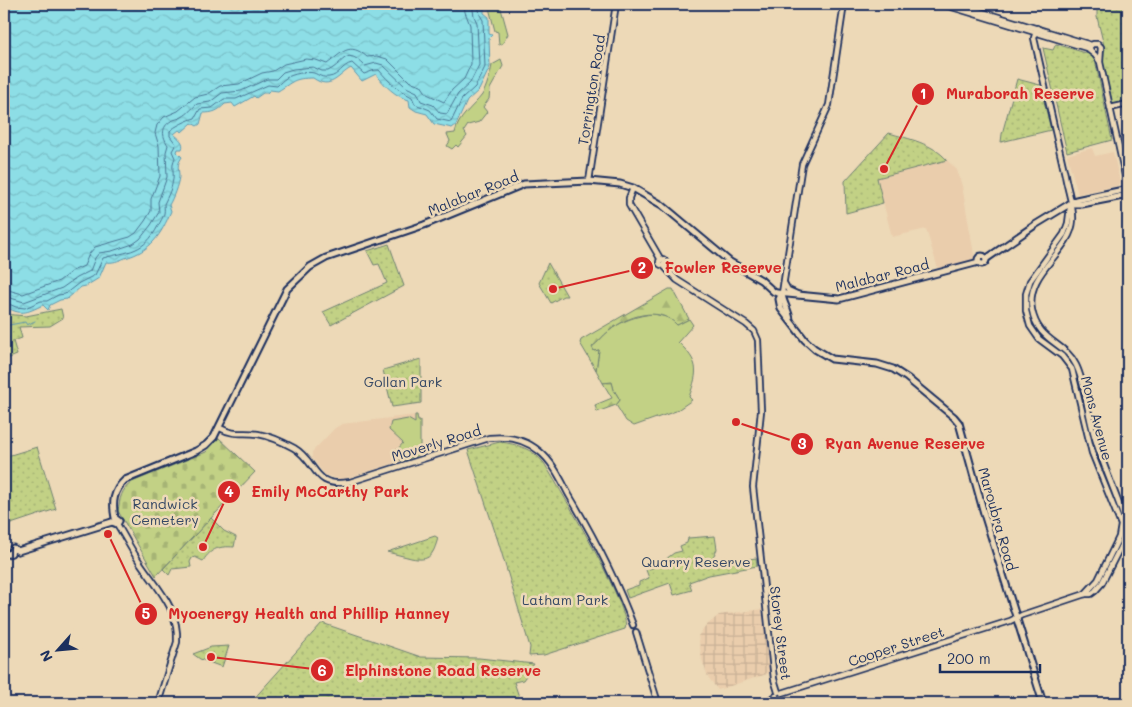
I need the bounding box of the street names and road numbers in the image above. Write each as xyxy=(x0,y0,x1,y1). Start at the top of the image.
street label: Torrington Road xyxy=(573,33,609,147)
street label: Malabar Road xyxy=(425,166,521,220)
street label: Malabar Road xyxy=(833,254,931,296)
street label: Mons Avenue xyxy=(1077,374,1117,462)
street label: Moverly Road xyxy=(389,420,483,466)
street label: Maroubra Road xyxy=(974,465,1022,573)
street label: Storey Street xyxy=(766,585,796,681)
street label: Cooper Street xyxy=(846,622,946,670)

